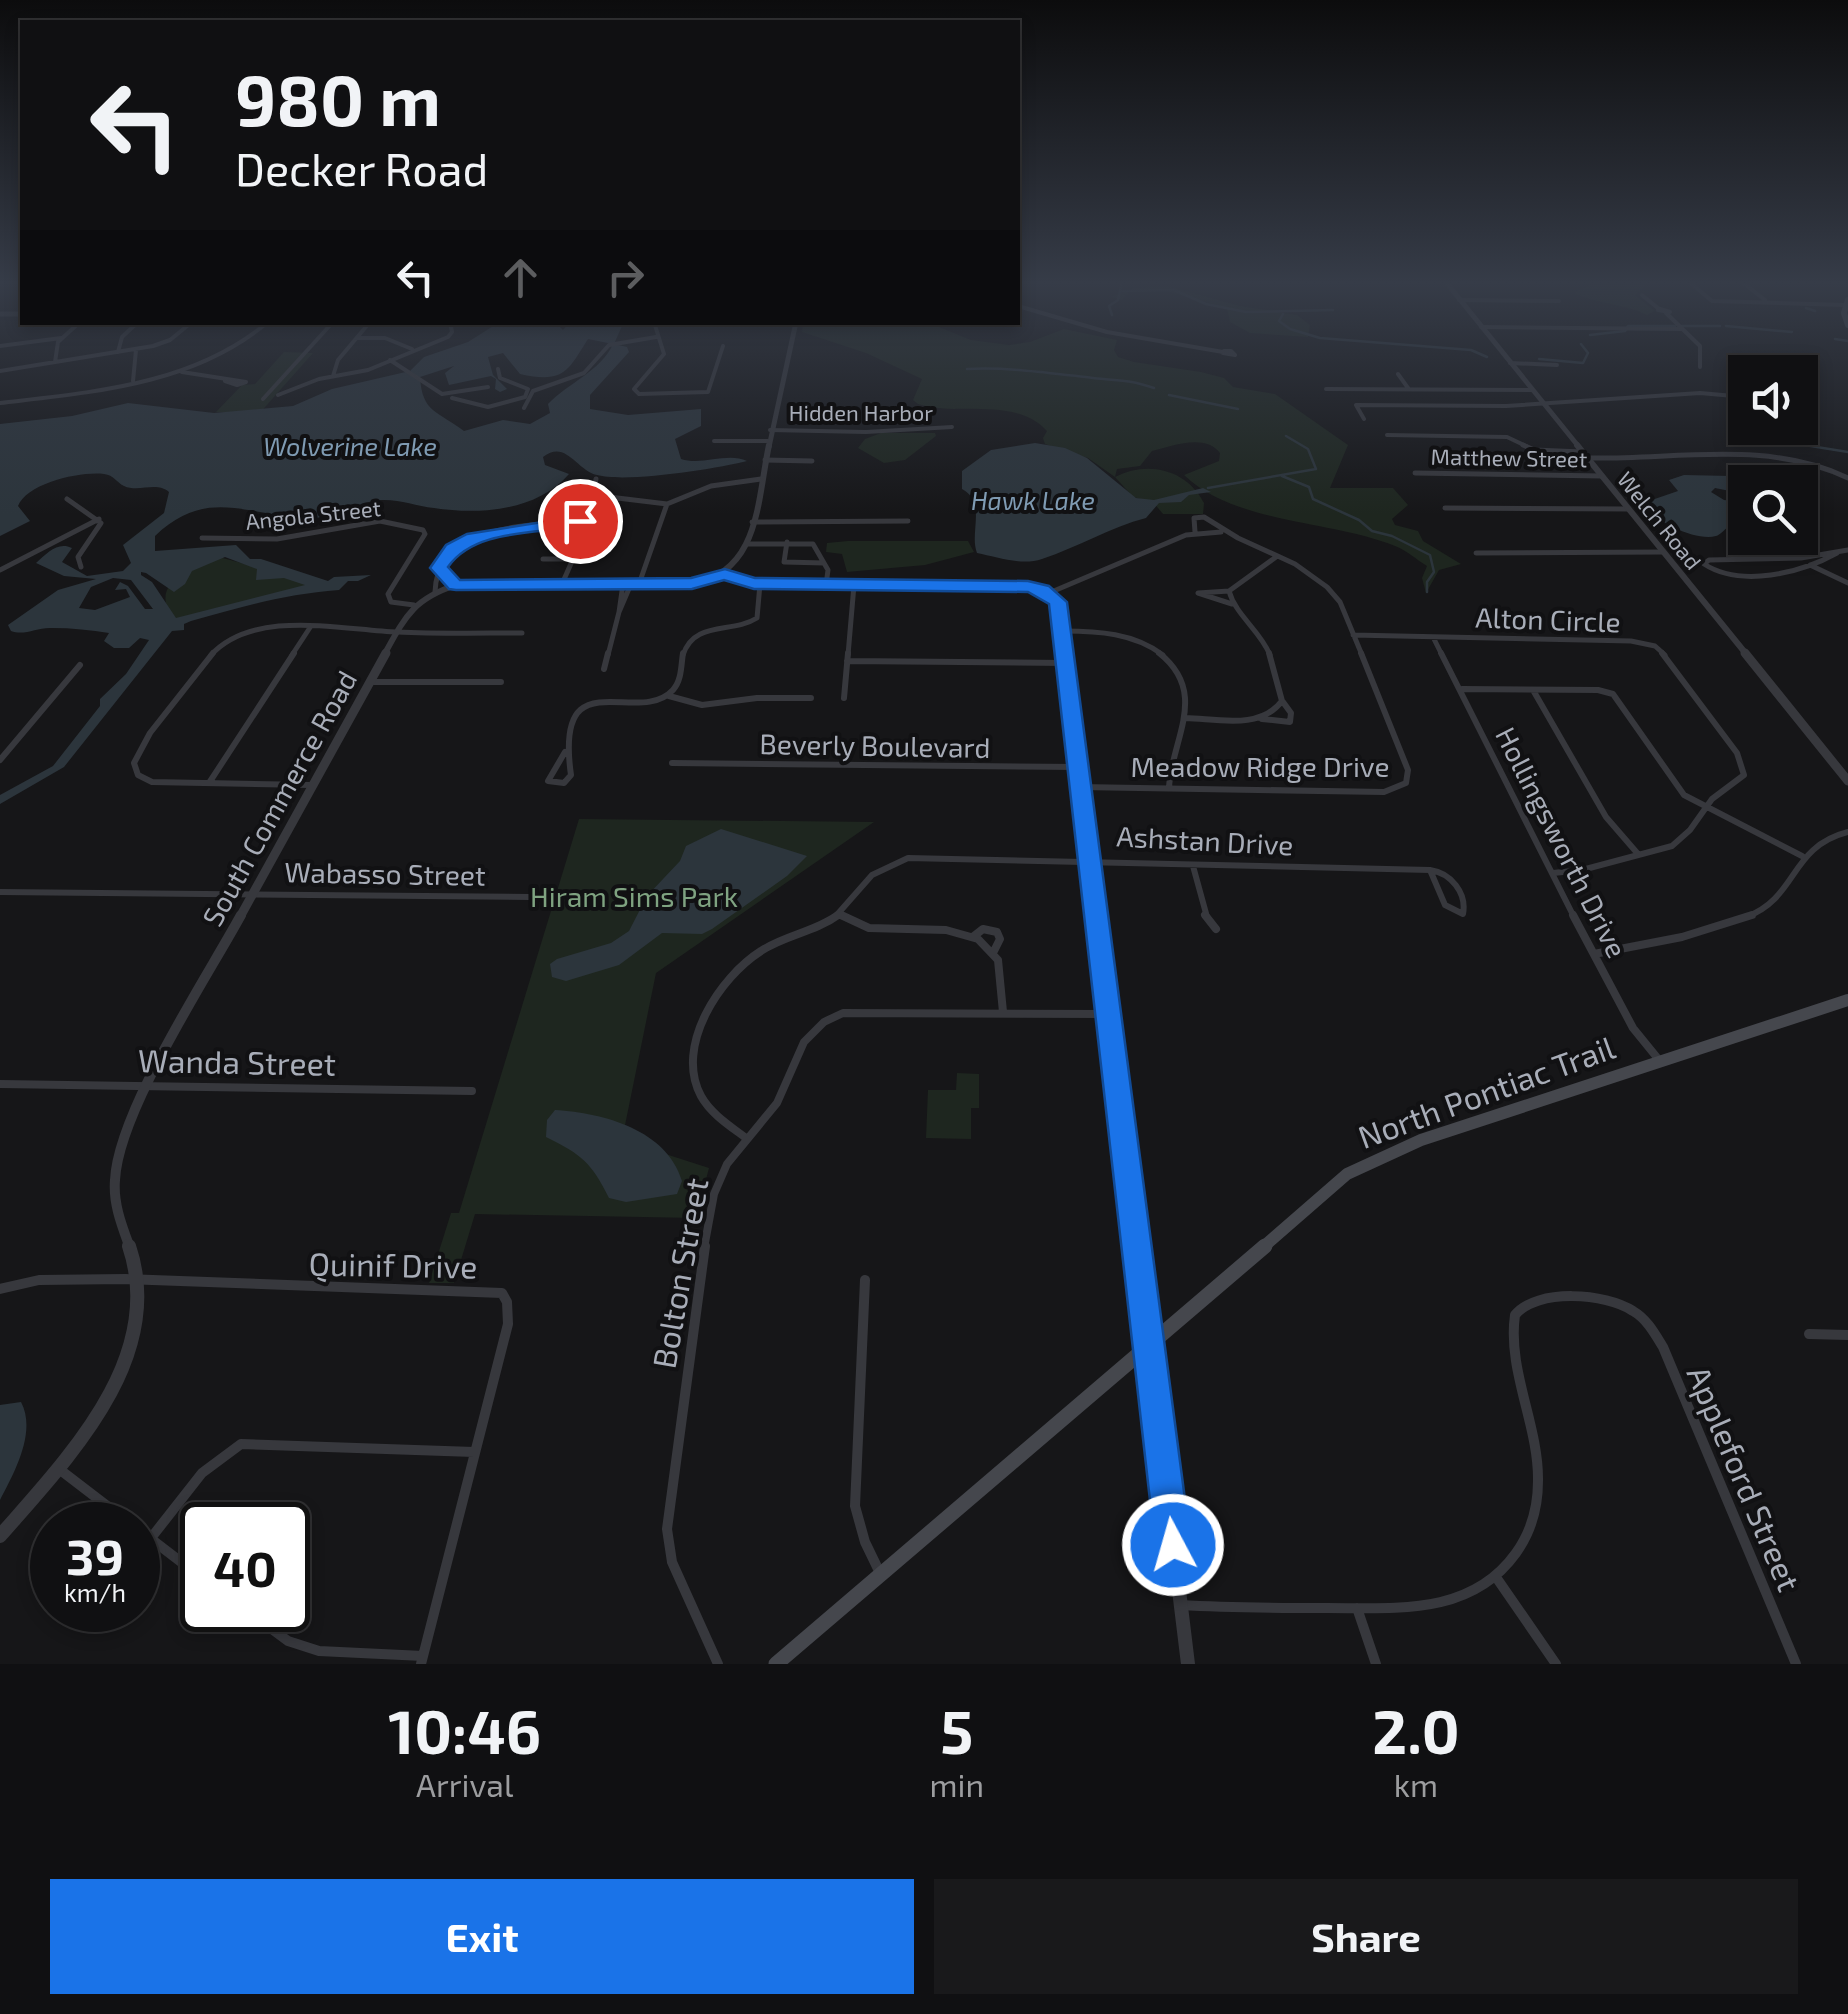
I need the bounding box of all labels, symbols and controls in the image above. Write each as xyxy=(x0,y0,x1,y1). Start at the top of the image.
text: 980 m xyxy=(235,56,441,140)
icon: left xyxy=(70,60,200,190)
text: Decker Road xyxy=(235,141,488,195)
icon: left xyxy=(388,250,443,305)
icon: ahead xyxy=(493,250,548,305)
icon: right xyxy=(598,250,653,305)
map controls xyxy=(1728,355,1818,555)
button: sound xyxy=(1728,355,1818,445)
street label: Hidden Harbor xyxy=(789,399,933,425)
water label: Wolverine Lake xyxy=(263,431,437,461)
street label: Matthew Street xyxy=(1431,443,1587,471)
button: search xyxy=(1728,465,1818,555)
street label: Welch Road xyxy=(1613,466,1707,574)
pin xyxy=(538,479,623,564)
water label: Hawk Lake xyxy=(971,485,1095,515)
street label: Angola Street xyxy=(244,494,382,534)
icon: arrive xyxy=(553,494,608,549)
street label: Alton Circle xyxy=(1475,599,1621,639)
street label: South Commerce Road xyxy=(195,664,363,932)
street label: Hollingsworth Drive xyxy=(1489,721,1635,963)
street label: Beverly Boulevard xyxy=(759,726,991,764)
street label: Meadow Ridge Drive xyxy=(1130,749,1390,783)
street label: Ashstan Drive xyxy=(1116,818,1294,862)
street label: Wabasso Street xyxy=(284,854,486,892)
park label: Hiram Sims Park xyxy=(530,879,738,913)
street label: North Pontiac Trail xyxy=(1353,1027,1620,1155)
street label: Wanda Street xyxy=(138,1040,336,1082)
street label: Bolton Street xyxy=(644,1175,714,1371)
street label: Quinif Drive xyxy=(308,1244,478,1285)
street label: Appleford Street xyxy=(1680,1360,1810,1596)
position arrow xyxy=(1121,1493,1225,1597)
speed limit sign: 40 xyxy=(180,1502,310,1632)
text: 39 xyxy=(66,1525,124,1585)
text: km/h xyxy=(64,1577,126,1607)
text: 10:46 xyxy=(388,1694,541,1766)
text: 5 xyxy=(940,1694,973,1766)
text: 2.0 xyxy=(1372,1694,1460,1766)
text: Arrival xyxy=(416,1765,513,1803)
text: min xyxy=(929,1765,984,1803)
text: km xyxy=(1394,1765,1438,1803)
button: Exit xyxy=(50,1879,914,1994)
button: Share xyxy=(934,1879,1798,1994)

